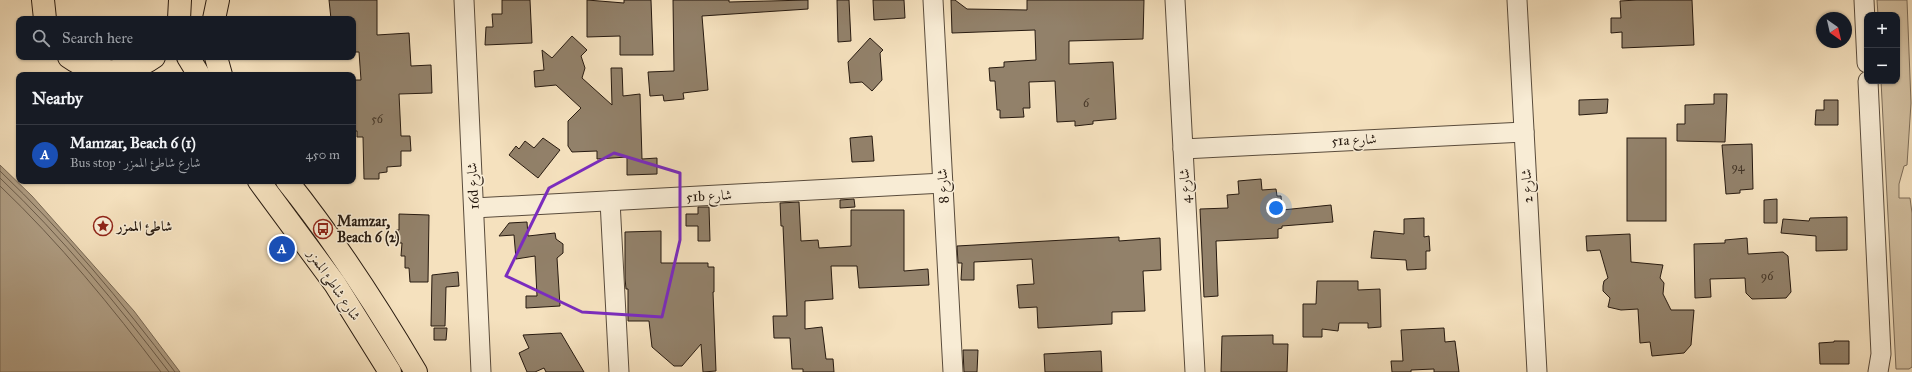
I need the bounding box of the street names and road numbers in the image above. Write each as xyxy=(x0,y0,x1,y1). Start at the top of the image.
street label: 51a شارع xyxy=(1331,130,1377,153)
street label: 16d شارع xyxy=(463,162,486,210)
street label: شارع 8 xyxy=(934,168,955,204)
street label: شارع 4 xyxy=(1176,168,1197,204)
street label: شارع 2 xyxy=(1518,168,1539,204)
street label: 51b شارع xyxy=(686,186,733,209)
street label: شارع شاطئ الممزر xyxy=(300,244,364,326)

